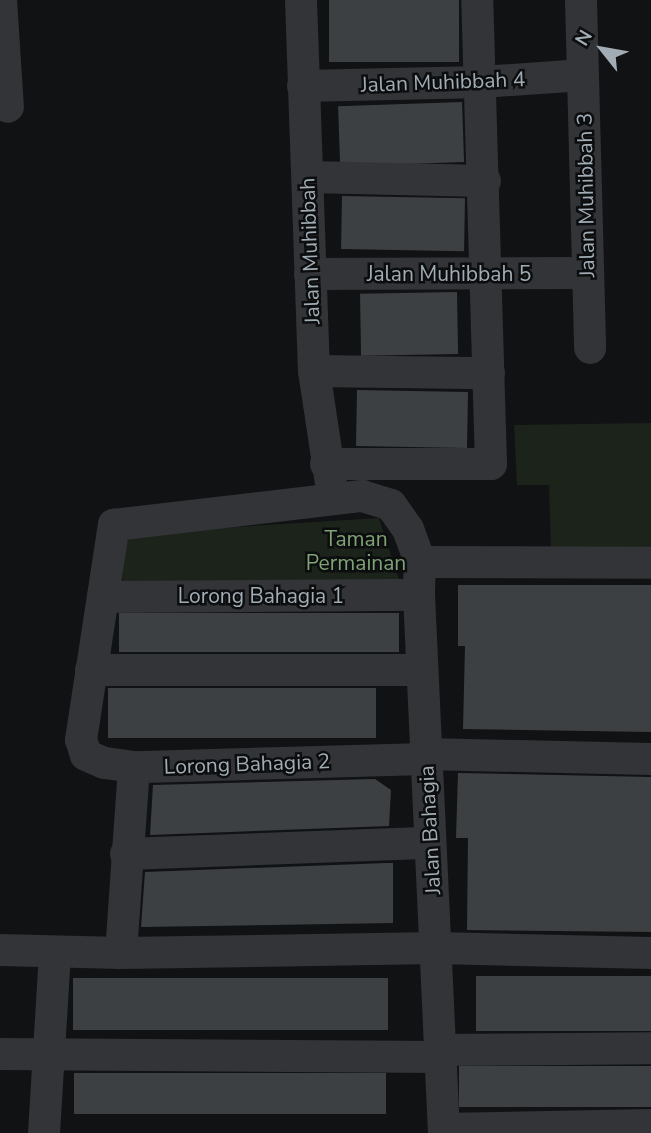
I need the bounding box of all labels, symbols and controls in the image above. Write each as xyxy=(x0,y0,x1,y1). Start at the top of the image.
north arrow xyxy=(567,14,637,84)
text: N xyxy=(569,25,599,51)
street label: Jalan Muhibbah 4 xyxy=(360,67,526,97)
street label: Jalan Muhibbah 3 xyxy=(572,112,600,278)
street label: Jalan Muhibbah xyxy=(295,177,325,325)
street label: Jalan Muhibbah 5 xyxy=(367,261,531,287)
park label: Taman Permainan xyxy=(306,526,406,576)
street label: Lorong Bahagia 1 xyxy=(178,583,344,609)
street label: Lorong Bahagia 2 xyxy=(163,749,331,779)
street label: Jalan Bahagia xyxy=(414,765,446,895)

